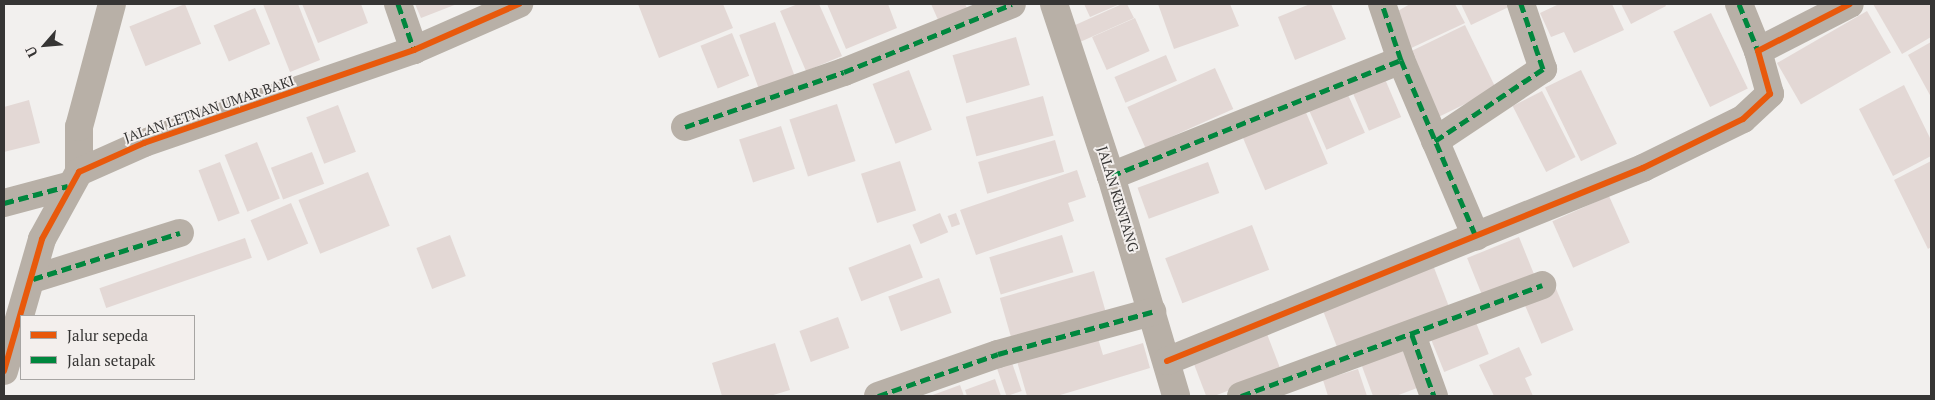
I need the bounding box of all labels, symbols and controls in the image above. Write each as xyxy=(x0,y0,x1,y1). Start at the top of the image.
north arrow xyxy=(20,20,70,70)
text: U xyxy=(20,43,42,61)
street label: JALAN LETNAN UMAR BAKI xyxy=(122,72,296,146)
street label: JALAN KENTANG xyxy=(1094,144,1142,254)
legend xyxy=(20,315,195,380)
text: Jalur sepeda xyxy=(67,325,148,345)
text: Jalan setapak xyxy=(67,350,155,370)

